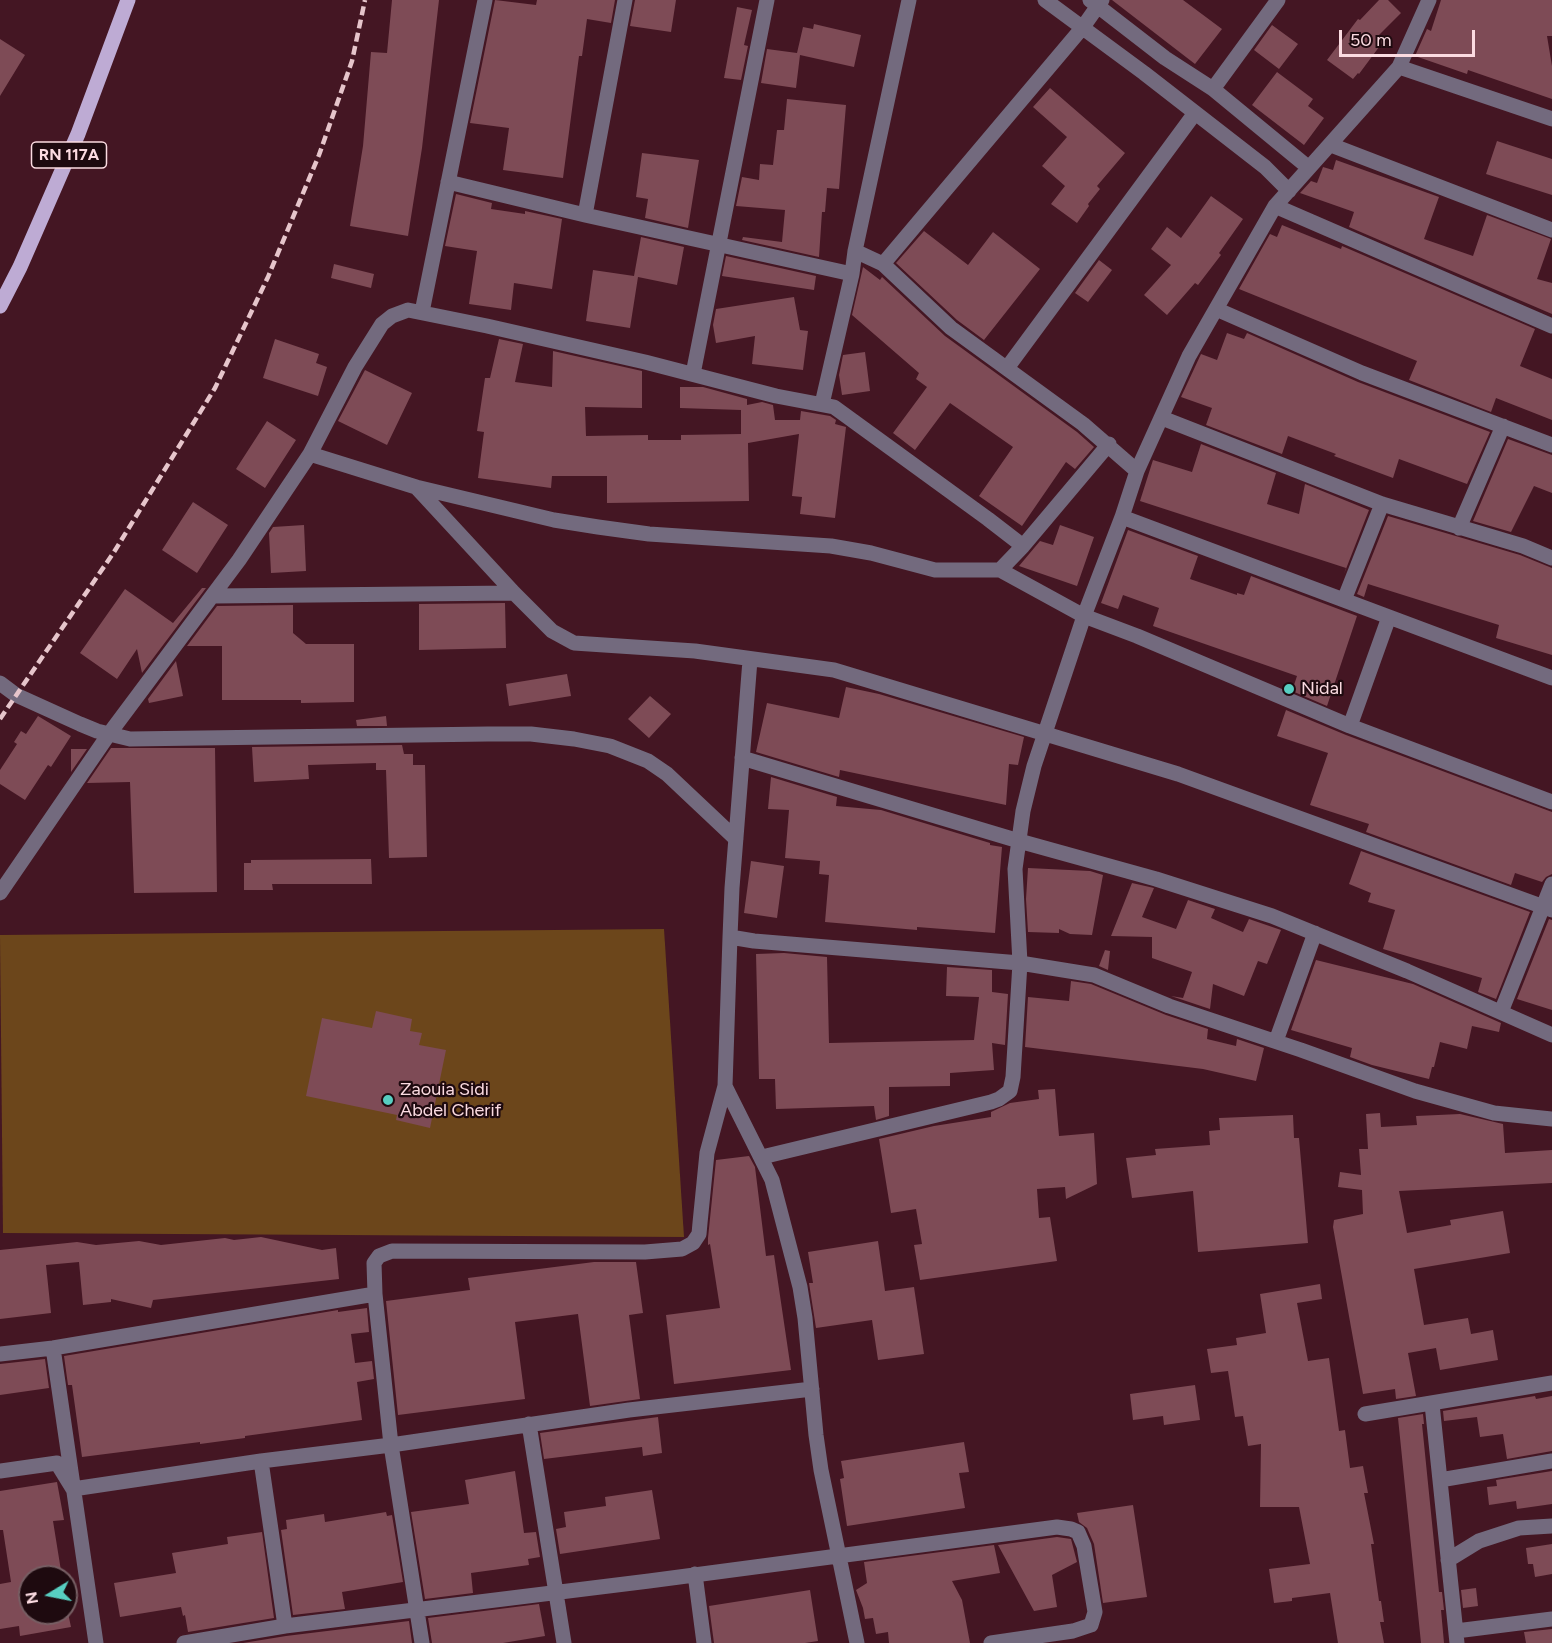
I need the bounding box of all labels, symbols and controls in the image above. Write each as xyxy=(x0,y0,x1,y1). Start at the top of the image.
scale bar xyxy=(1342,18,1478,56)
text: 50 m xyxy=(1350,29,1392,51)
road number: RN 117A xyxy=(32,142,106,168)
place label: Nidal xyxy=(1301,678,1343,700)
marker: Nidal xyxy=(1282,682,1296,696)
place label: Zaouia Sidi Abdel Cherif xyxy=(400,1079,501,1122)
marker: Zaouia Sidi Abdel Cherif xyxy=(381,1093,395,1107)
north arrow xyxy=(18,1565,78,1625)
text: N xyxy=(21,1590,42,1606)

